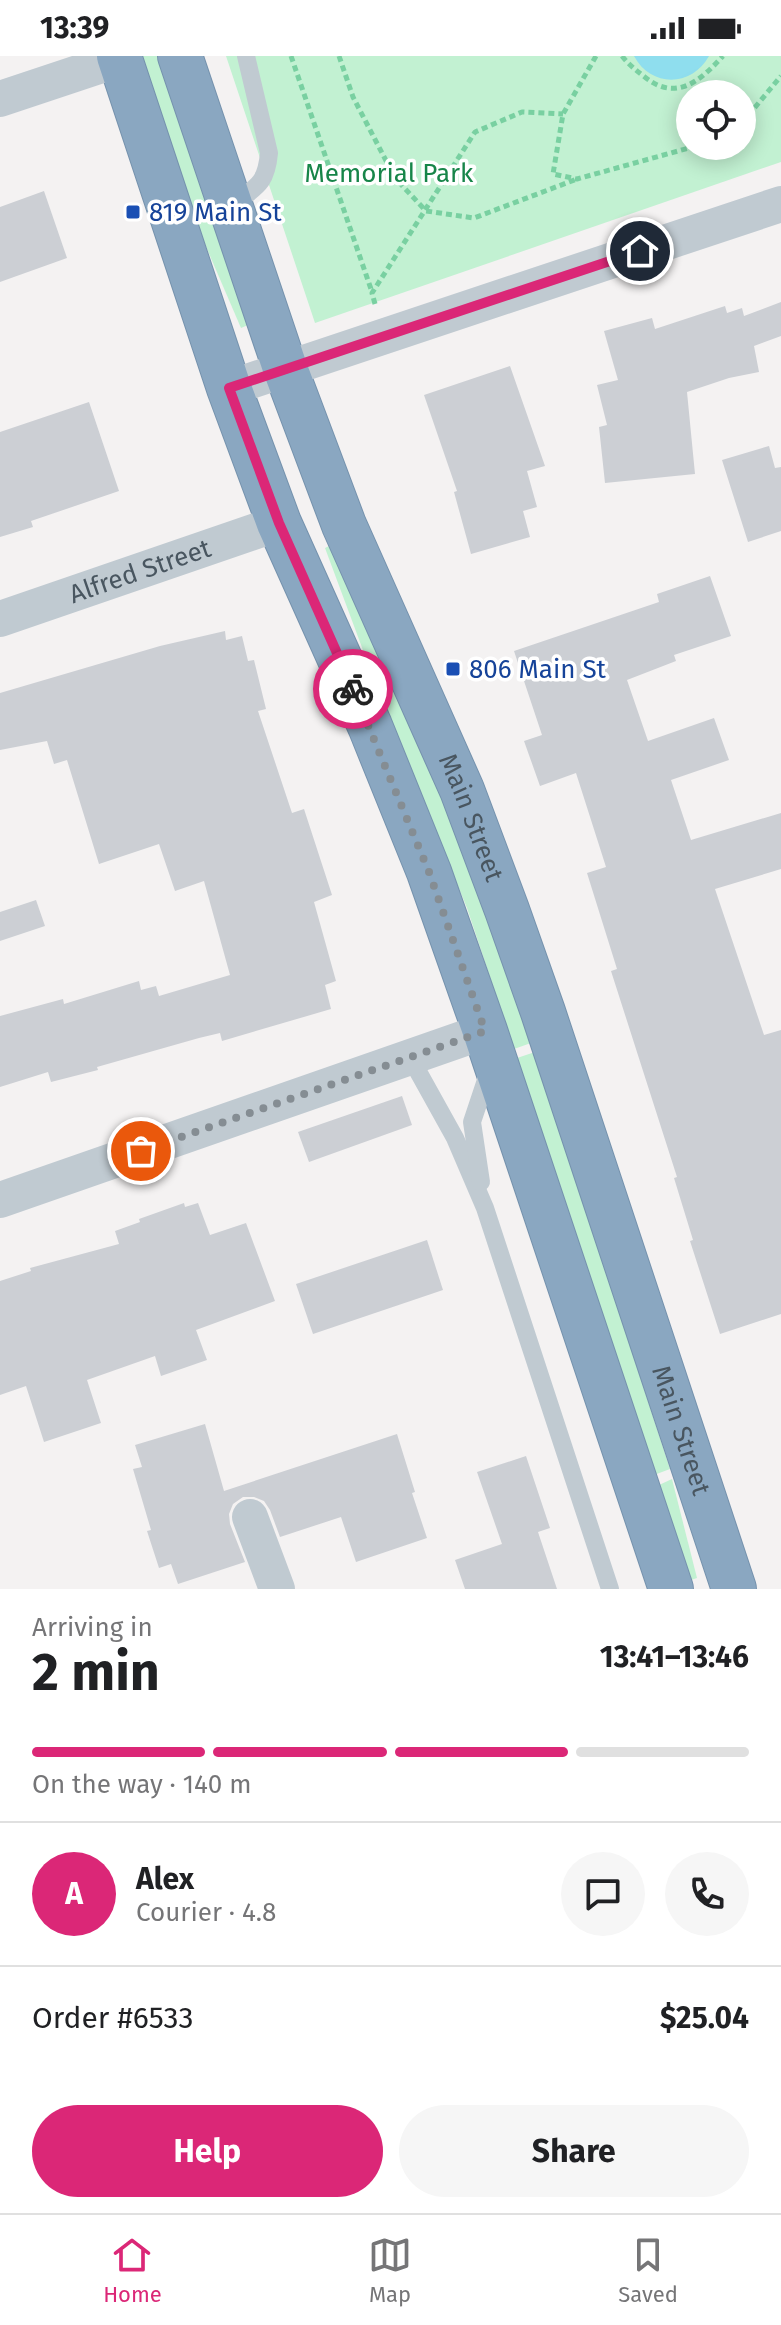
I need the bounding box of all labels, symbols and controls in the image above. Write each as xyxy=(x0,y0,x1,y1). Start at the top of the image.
text: 13:39 xyxy=(40,10,109,46)
map controls xyxy=(676,80,756,160)
button: locate xyxy=(676,80,756,160)
park label: Memorial Park xyxy=(305,158,474,189)
place label: 819 Main St xyxy=(149,197,282,228)
marker: 819 Main St xyxy=(124,203,142,221)
pin xyxy=(606,217,674,285)
icon: home xyxy=(618,229,662,273)
street label: Alfred Street xyxy=(65,532,215,610)
courier xyxy=(313,649,393,729)
place label: 806 Main St xyxy=(469,654,607,685)
marker: 806 Main St xyxy=(444,660,462,678)
icon: bike xyxy=(331,667,375,711)
street label: Main Street xyxy=(432,749,511,886)
pin xyxy=(107,1117,175,1185)
icon: bag xyxy=(119,1129,163,1173)
street label: Main Street xyxy=(646,1362,718,1500)
text: Arriving in xyxy=(32,1612,153,1643)
text: 13:41–13:46 xyxy=(600,1639,749,1675)
text: 2 min xyxy=(32,1641,160,1704)
text: On the way · 140 m xyxy=(32,1769,251,1800)
button: chat xyxy=(561,1852,645,1936)
button: phone xyxy=(665,1852,749,1936)
text: Alex xyxy=(136,1861,194,1897)
text: A xyxy=(65,1876,83,1912)
text: Courier · 4.8 xyxy=(136,1897,276,1928)
text: Order #6533 xyxy=(32,2000,193,2036)
text: $25.04 xyxy=(660,2000,749,2036)
button: Help xyxy=(32,2105,383,2197)
button: Share xyxy=(399,2105,749,2197)
tab: Home xyxy=(103,2233,162,2308)
tab: Map xyxy=(368,2233,412,2308)
tab: Saved xyxy=(618,2233,678,2308)

